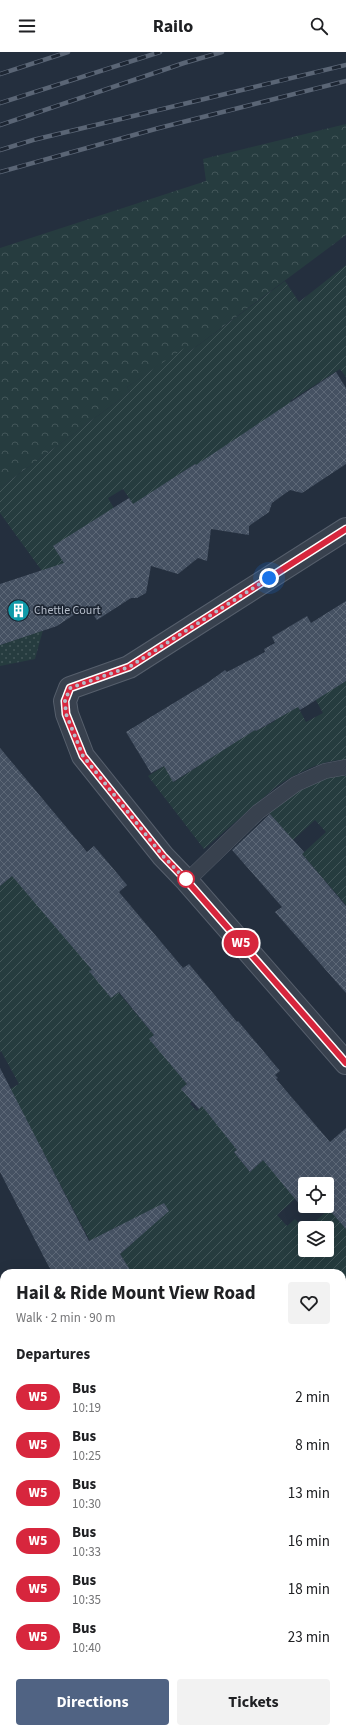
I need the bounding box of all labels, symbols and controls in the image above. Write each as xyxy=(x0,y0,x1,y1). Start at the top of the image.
text: Railo xyxy=(153,14,193,39)
icon: menu xyxy=(16,15,38,37)
icon: search xyxy=(308,15,330,37)
your location xyxy=(259,568,279,588)
building icon: Chettle Court xyxy=(6,597,32,623)
place label: Chettle Court xyxy=(34,602,101,619)
unlabelled marker xyxy=(177,870,195,888)
line badge: W5 xyxy=(223,930,259,956)
text: W5 xyxy=(232,933,250,953)
map controls xyxy=(298,1177,334,1257)
button: locate xyxy=(298,1177,334,1213)
button: layers xyxy=(298,1221,334,1257)
text: Hail & Ride Mount View Road xyxy=(16,1280,256,1307)
button: heart xyxy=(288,1282,330,1324)
text: Walk · 2 min · 90 m xyxy=(16,1309,116,1327)
text: Departures xyxy=(16,1344,90,1365)
text: Bus xyxy=(72,1378,96,1399)
text: W5 xyxy=(29,1387,47,1407)
text: 2 min xyxy=(295,1387,330,1408)
text: 10:19 xyxy=(72,1399,101,1417)
text: Bus xyxy=(72,1426,96,1447)
text: W5 xyxy=(29,1435,47,1455)
text: 8 min xyxy=(295,1435,330,1456)
text: 10:25 xyxy=(72,1447,101,1465)
text: Bus xyxy=(72,1474,96,1495)
text: W5 xyxy=(29,1483,47,1503)
text: 13 min xyxy=(288,1483,330,1504)
text: 10:30 xyxy=(72,1495,101,1513)
text: Bus xyxy=(72,1522,96,1543)
text: W5 xyxy=(29,1531,47,1551)
text: 16 min xyxy=(288,1531,330,1552)
text: 10:33 xyxy=(72,1543,101,1561)
text: Bus xyxy=(72,1570,96,1591)
text: W5 xyxy=(29,1579,47,1599)
text: 18 min xyxy=(288,1579,330,1600)
text: 10:35 xyxy=(72,1591,101,1609)
text: Bus xyxy=(72,1618,96,1639)
text: W5 xyxy=(29,1627,47,1647)
text: 23 min xyxy=(288,1627,330,1648)
text: 10:40 xyxy=(72,1639,101,1657)
button: Directions xyxy=(16,1679,169,1725)
button: Tickets xyxy=(177,1679,330,1725)

